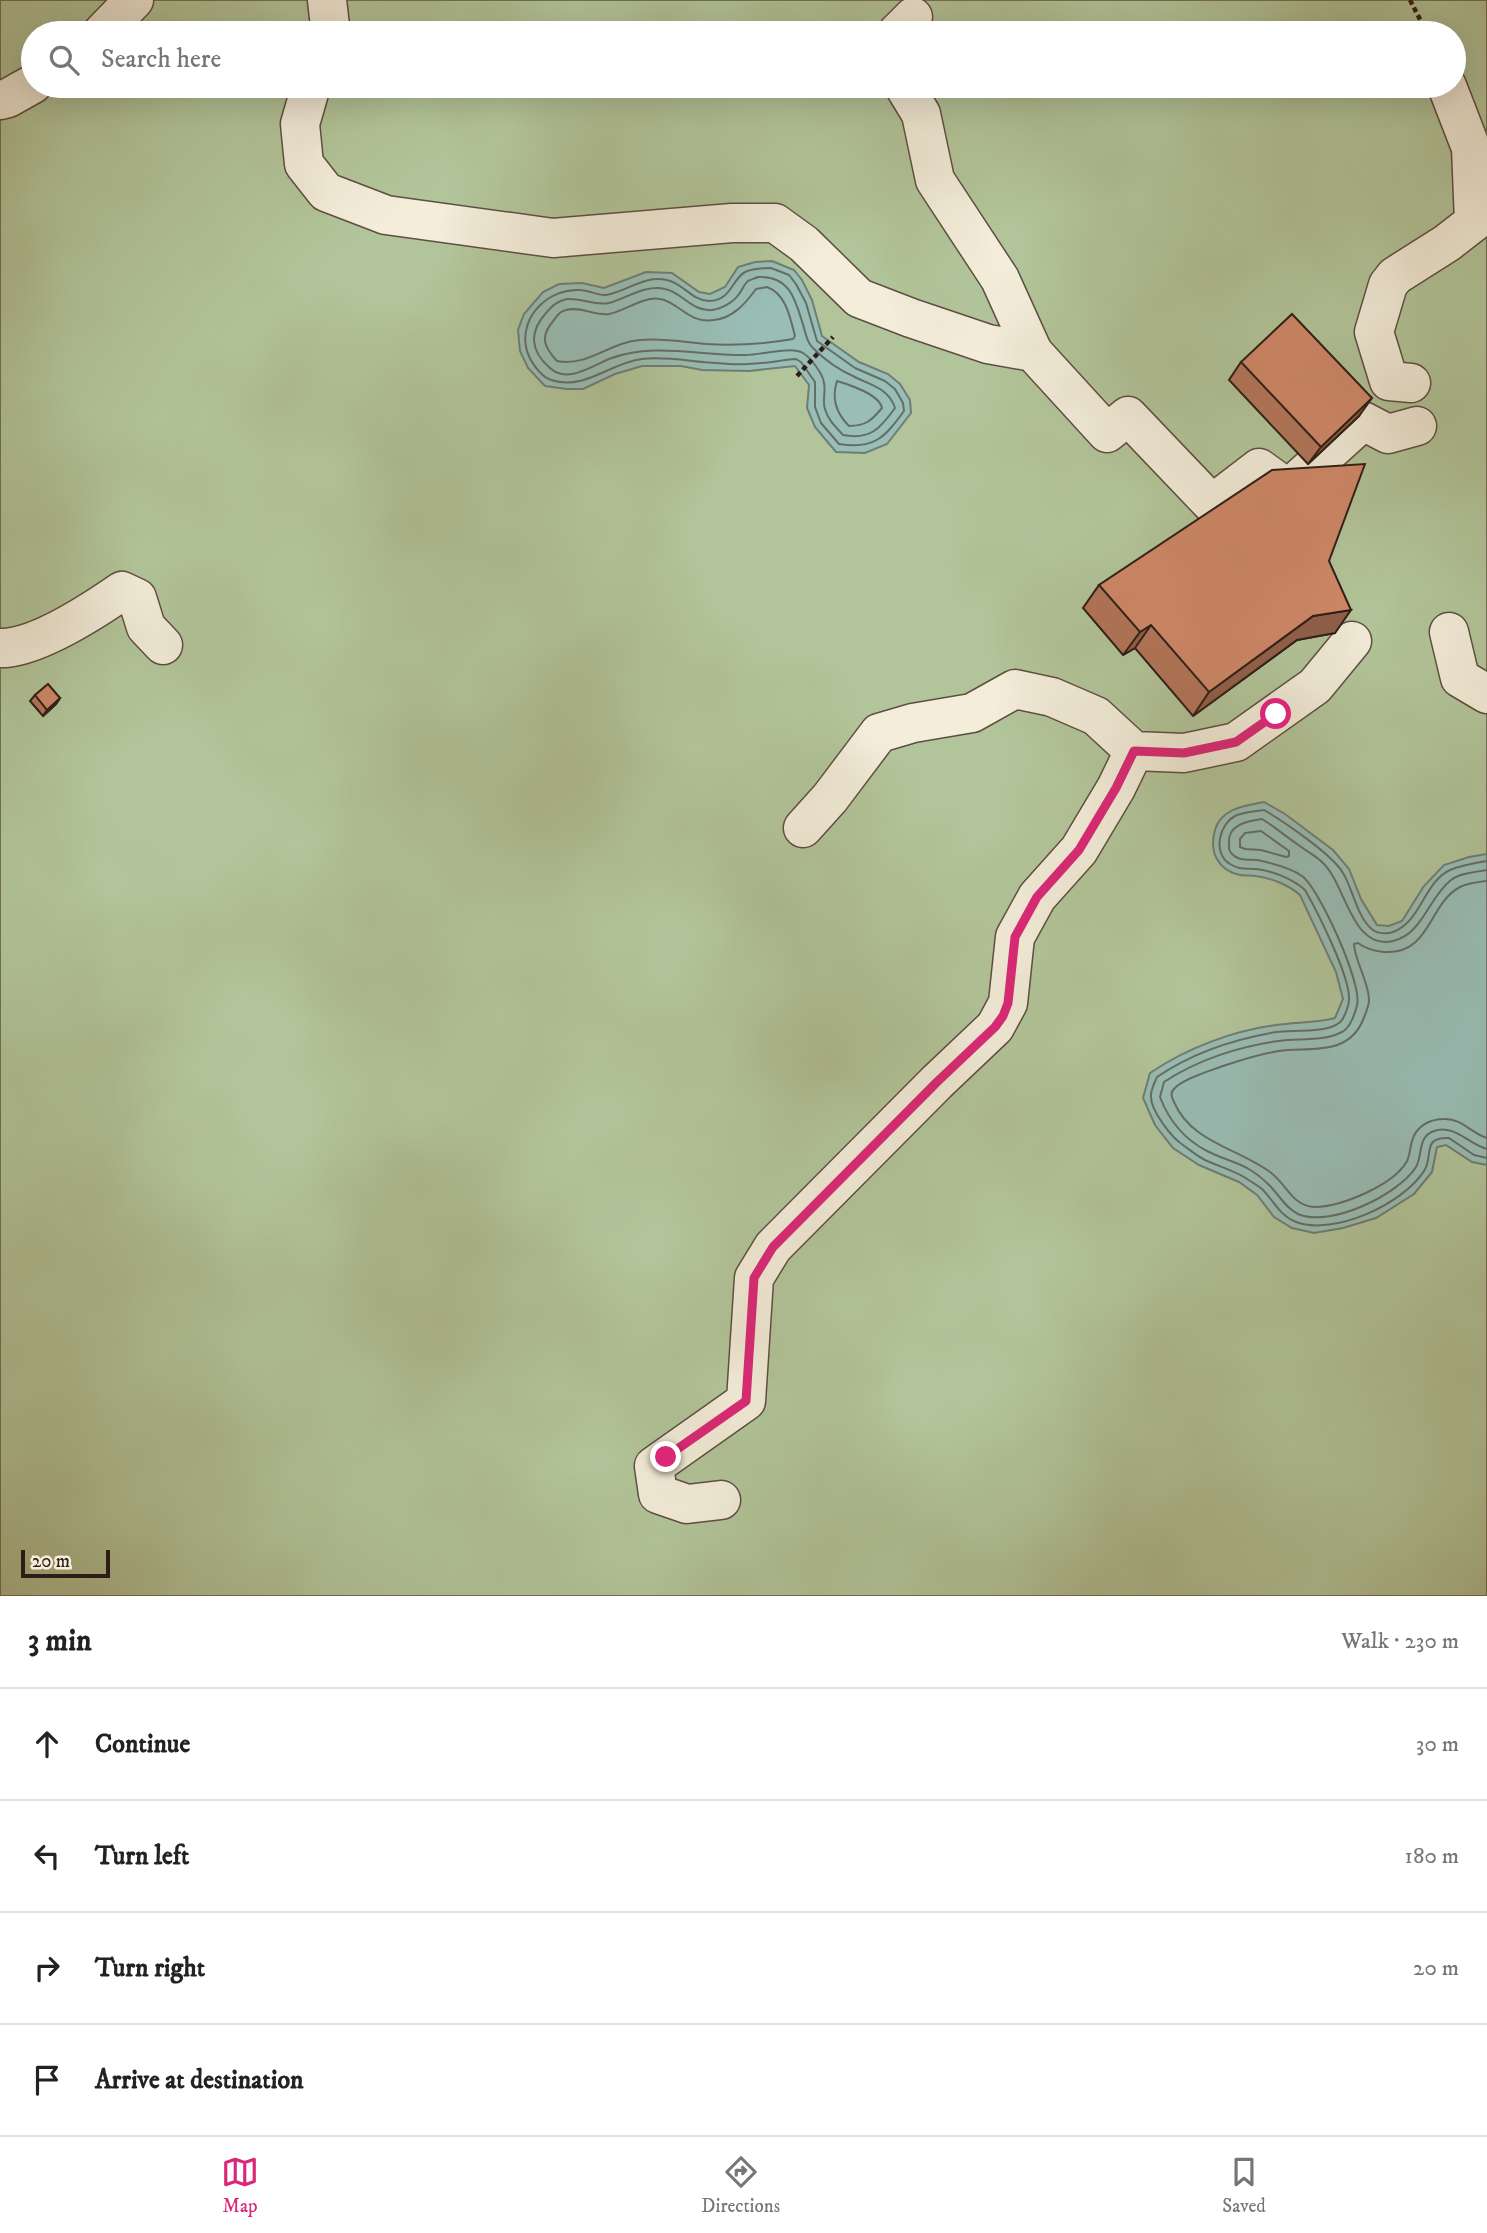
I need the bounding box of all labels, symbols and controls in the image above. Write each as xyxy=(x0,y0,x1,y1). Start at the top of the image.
search box xyxy=(21,21,1466,98)
icon: search xyxy=(45,41,83,79)
text: Search here xyxy=(101,43,221,76)
route start xyxy=(1260,698,1291,729)
route end xyxy=(650,1441,681,1472)
scale bar xyxy=(21,1547,110,1579)
text: 20 m xyxy=(32,1550,70,1573)
text: 3 min xyxy=(28,1623,92,1660)
text: Walk · 230 m xyxy=(1341,1627,1459,1656)
icon: ahead xyxy=(28,1725,66,1763)
text: Continue xyxy=(95,1728,190,1761)
text: 30 m xyxy=(1416,1730,1459,1759)
icon: left xyxy=(28,1837,66,1875)
text: Turn left xyxy=(95,1840,189,1873)
text: 180 m xyxy=(1404,1842,1459,1871)
icon: right xyxy=(28,1949,66,1987)
text: Turn right xyxy=(95,1952,205,1985)
text: 20 m xyxy=(1413,1954,1459,1983)
icon: arrive xyxy=(28,2061,66,2099)
text: Arrive at destination xyxy=(95,2064,304,2097)
tab: Map xyxy=(221,2153,259,2218)
tab: Directions xyxy=(701,2153,780,2218)
tab: Saved xyxy=(1222,2153,1266,2218)

